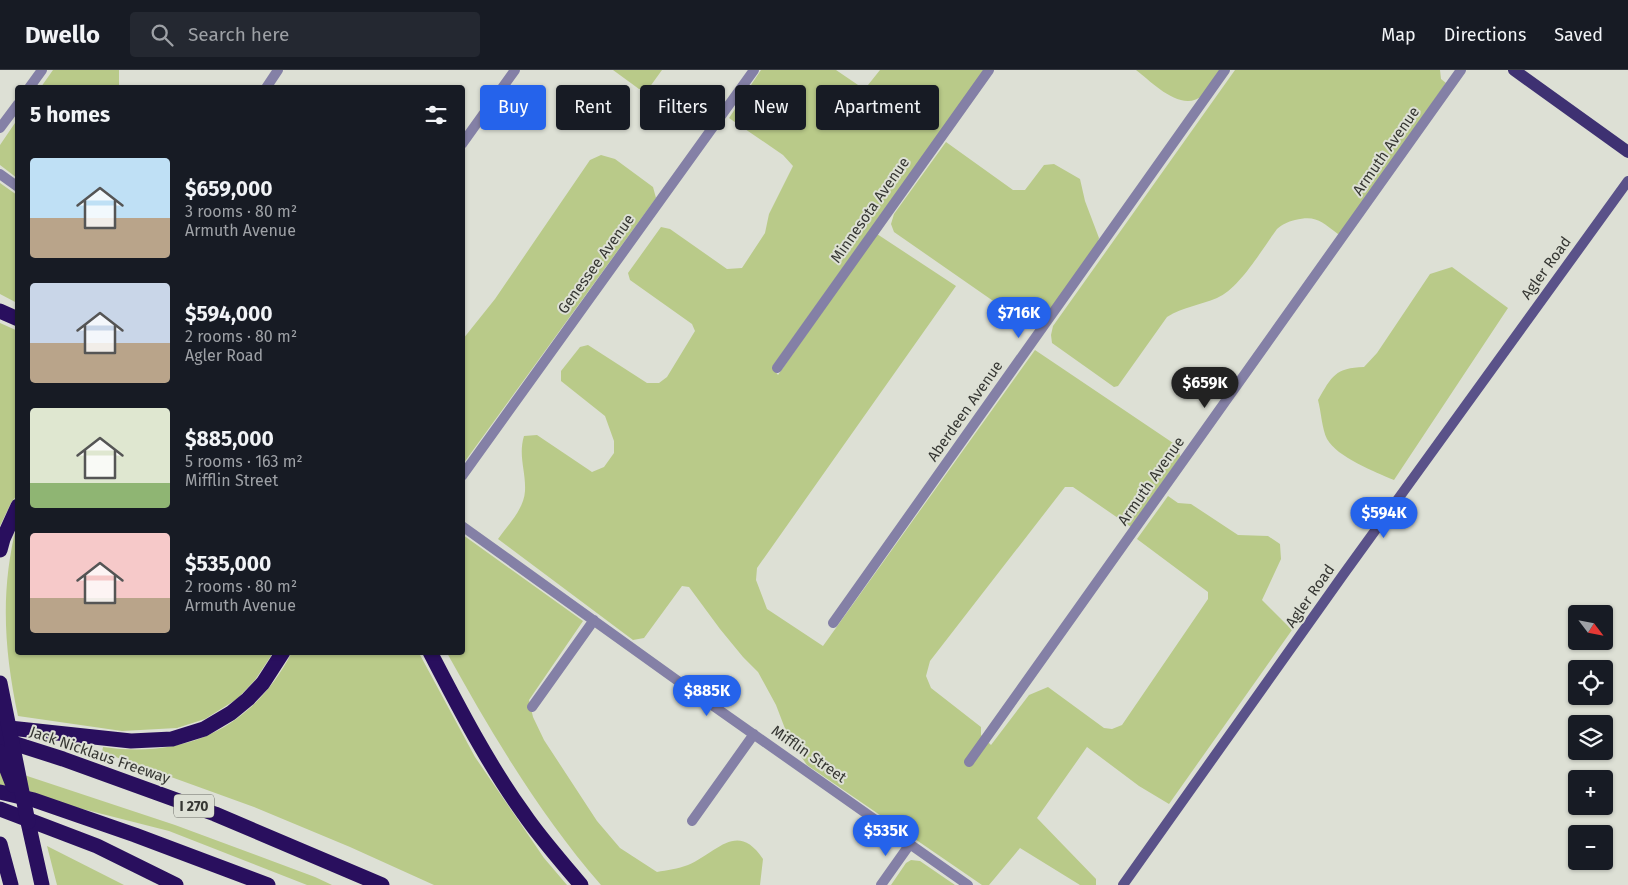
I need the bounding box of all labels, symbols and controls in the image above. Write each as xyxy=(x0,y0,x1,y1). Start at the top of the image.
search box xyxy=(130,12,480,57)
text: Dwello xyxy=(25,21,100,49)
icon: search xyxy=(148,21,176,49)
text: Search here xyxy=(188,23,289,46)
text: Map xyxy=(1381,24,1416,46)
text: Directions xyxy=(1444,24,1526,46)
text: Saved xyxy=(1554,24,1603,46)
chip: Buy xyxy=(480,85,546,130)
chip: Rent xyxy=(556,85,630,130)
chip: Filters xyxy=(640,85,725,130)
chip: New xyxy=(735,85,806,130)
chip: Apartment xyxy=(816,85,939,130)
icon: filters xyxy=(422,101,450,129)
text: 5 homes xyxy=(30,102,110,128)
street label: Armuth Avenue xyxy=(1349,103,1423,199)
street label: Minnesota Avenue xyxy=(827,154,913,266)
text: $659,000 xyxy=(185,176,273,202)
icon: home xyxy=(70,178,130,238)
text: 3 rooms · 80 m² xyxy=(185,202,297,221)
street label: Genessee Avenue xyxy=(554,211,638,317)
text: Armuth Avenue xyxy=(185,221,296,240)
street label: Agler Road xyxy=(1517,233,1575,303)
pin: $716K xyxy=(984,296,1054,339)
text: $594,000 xyxy=(185,301,273,327)
icon: home xyxy=(70,303,130,363)
text: $716K xyxy=(998,303,1040,322)
text: 2 rooms · 80 m² xyxy=(185,327,297,346)
text: Agler Road xyxy=(185,346,263,365)
street label: Aberdeen Avenue xyxy=(924,357,1006,465)
pin: $659K xyxy=(1170,366,1240,409)
text: $659K xyxy=(1182,373,1228,392)
text: $885,000 xyxy=(185,426,274,452)
icon: home xyxy=(70,428,130,488)
street label: Armuth Avenue xyxy=(1114,433,1188,529)
text: 5 rooms · 163 m² xyxy=(185,452,303,471)
text: Mifflin Street xyxy=(185,471,278,490)
pin: $594K xyxy=(1349,496,1419,539)
text: $594K xyxy=(1361,503,1407,522)
text: $535,000 xyxy=(185,551,271,577)
icon: home xyxy=(70,553,130,613)
street label: Agler Road xyxy=(1282,561,1338,631)
text: 2 rooms · 80 m² xyxy=(185,577,297,596)
text: Armuth Avenue xyxy=(185,596,296,615)
north arrow xyxy=(1568,605,1612,650)
map controls xyxy=(1568,605,1613,870)
button: locate xyxy=(1568,660,1613,705)
pin: $885K xyxy=(672,674,742,717)
text: $885K xyxy=(684,681,730,700)
button: layers xyxy=(1568,715,1613,760)
street label: Jack Nicklaus Freeway xyxy=(27,722,173,788)
street label: Mifflin Street xyxy=(768,722,850,787)
button: + xyxy=(1568,770,1613,815)
road number: I 270 xyxy=(174,794,214,818)
pin: $535K xyxy=(851,814,921,857)
text: $535K xyxy=(864,821,908,840)
button: − xyxy=(1568,825,1613,870)

